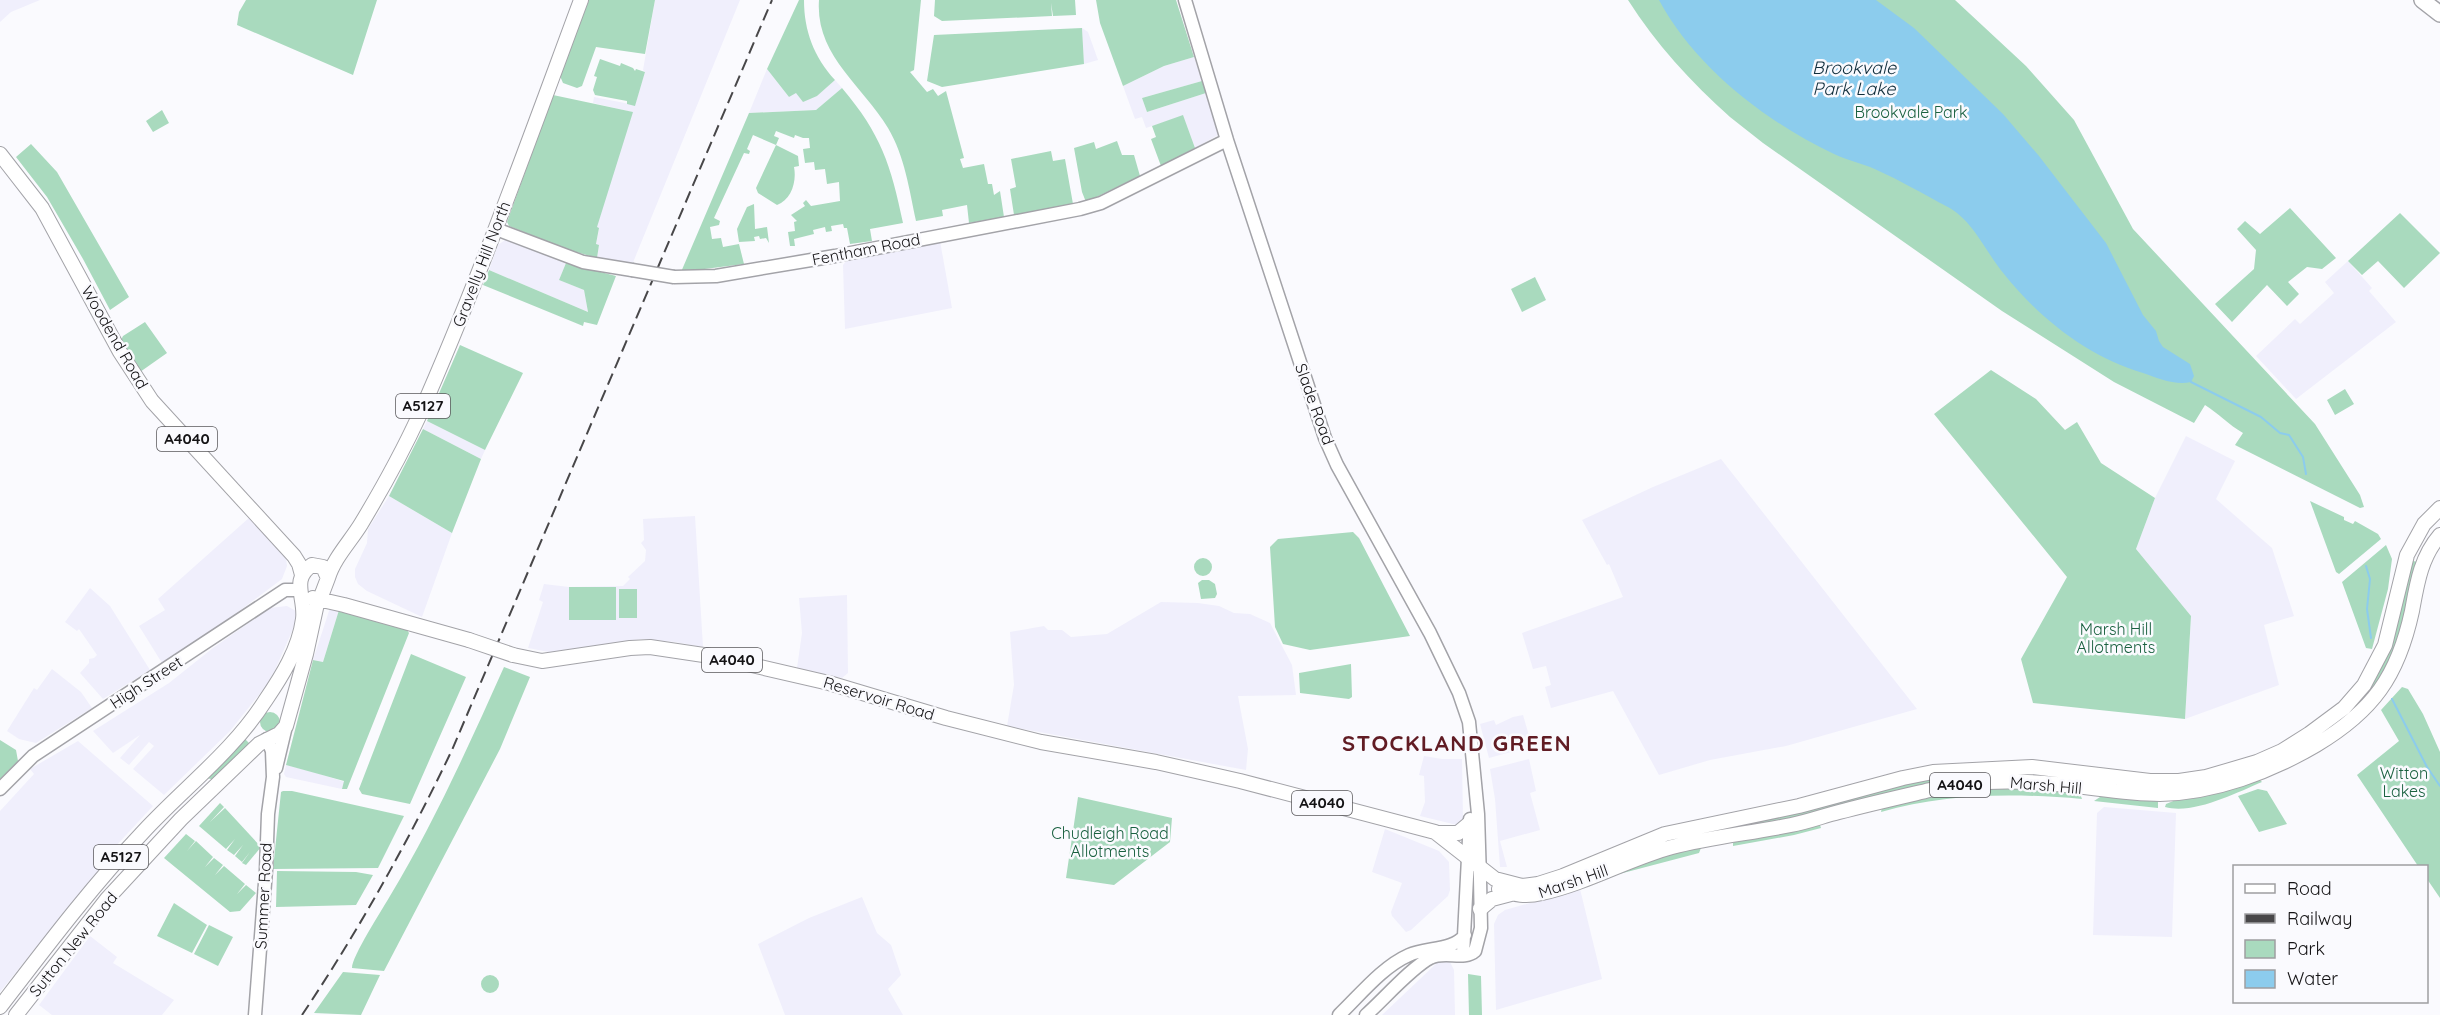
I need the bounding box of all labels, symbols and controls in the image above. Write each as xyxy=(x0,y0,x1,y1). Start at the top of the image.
water label: Brookvale Park Lake xyxy=(1812,56,1897,100)
park label: Brookvale Park xyxy=(1854,102,1968,122)
street label: Gravelly Hill North xyxy=(448,198,514,330)
street label: Fentham Road xyxy=(810,229,922,269)
street label: Woodend Road xyxy=(77,282,153,392)
street label: Slade Road xyxy=(1291,361,1339,447)
road number: A5127 xyxy=(396,394,450,418)
road number: A4040 xyxy=(157,427,217,451)
park label: Marsh Hill Allotments xyxy=(2077,619,2155,657)
road number: A4040 xyxy=(702,648,762,672)
street label: High Street xyxy=(106,651,186,713)
street label: Reservoir Road xyxy=(821,672,937,724)
district label: STOCKLAND GREEN xyxy=(1342,729,1572,757)
park label: Witton Lakes xyxy=(2380,763,2428,801)
street label: Marsh Hill xyxy=(2009,772,2083,798)
road number: A4040 xyxy=(1930,773,1990,797)
road number: A4040 xyxy=(1292,791,1352,815)
park label: Chudleigh Road Allotments xyxy=(1051,823,1169,861)
street label: Summer Road xyxy=(250,842,276,950)
road number: A5127 xyxy=(94,845,148,869)
street label: Marsh Hill xyxy=(1536,860,1610,902)
legend xyxy=(2233,865,2428,1003)
text: Road xyxy=(2287,877,2332,900)
street label: Sutton New Road xyxy=(25,888,121,1000)
text: Railway xyxy=(2287,907,2353,930)
text: Park xyxy=(2287,937,2325,960)
text: Water xyxy=(2287,967,2338,990)

